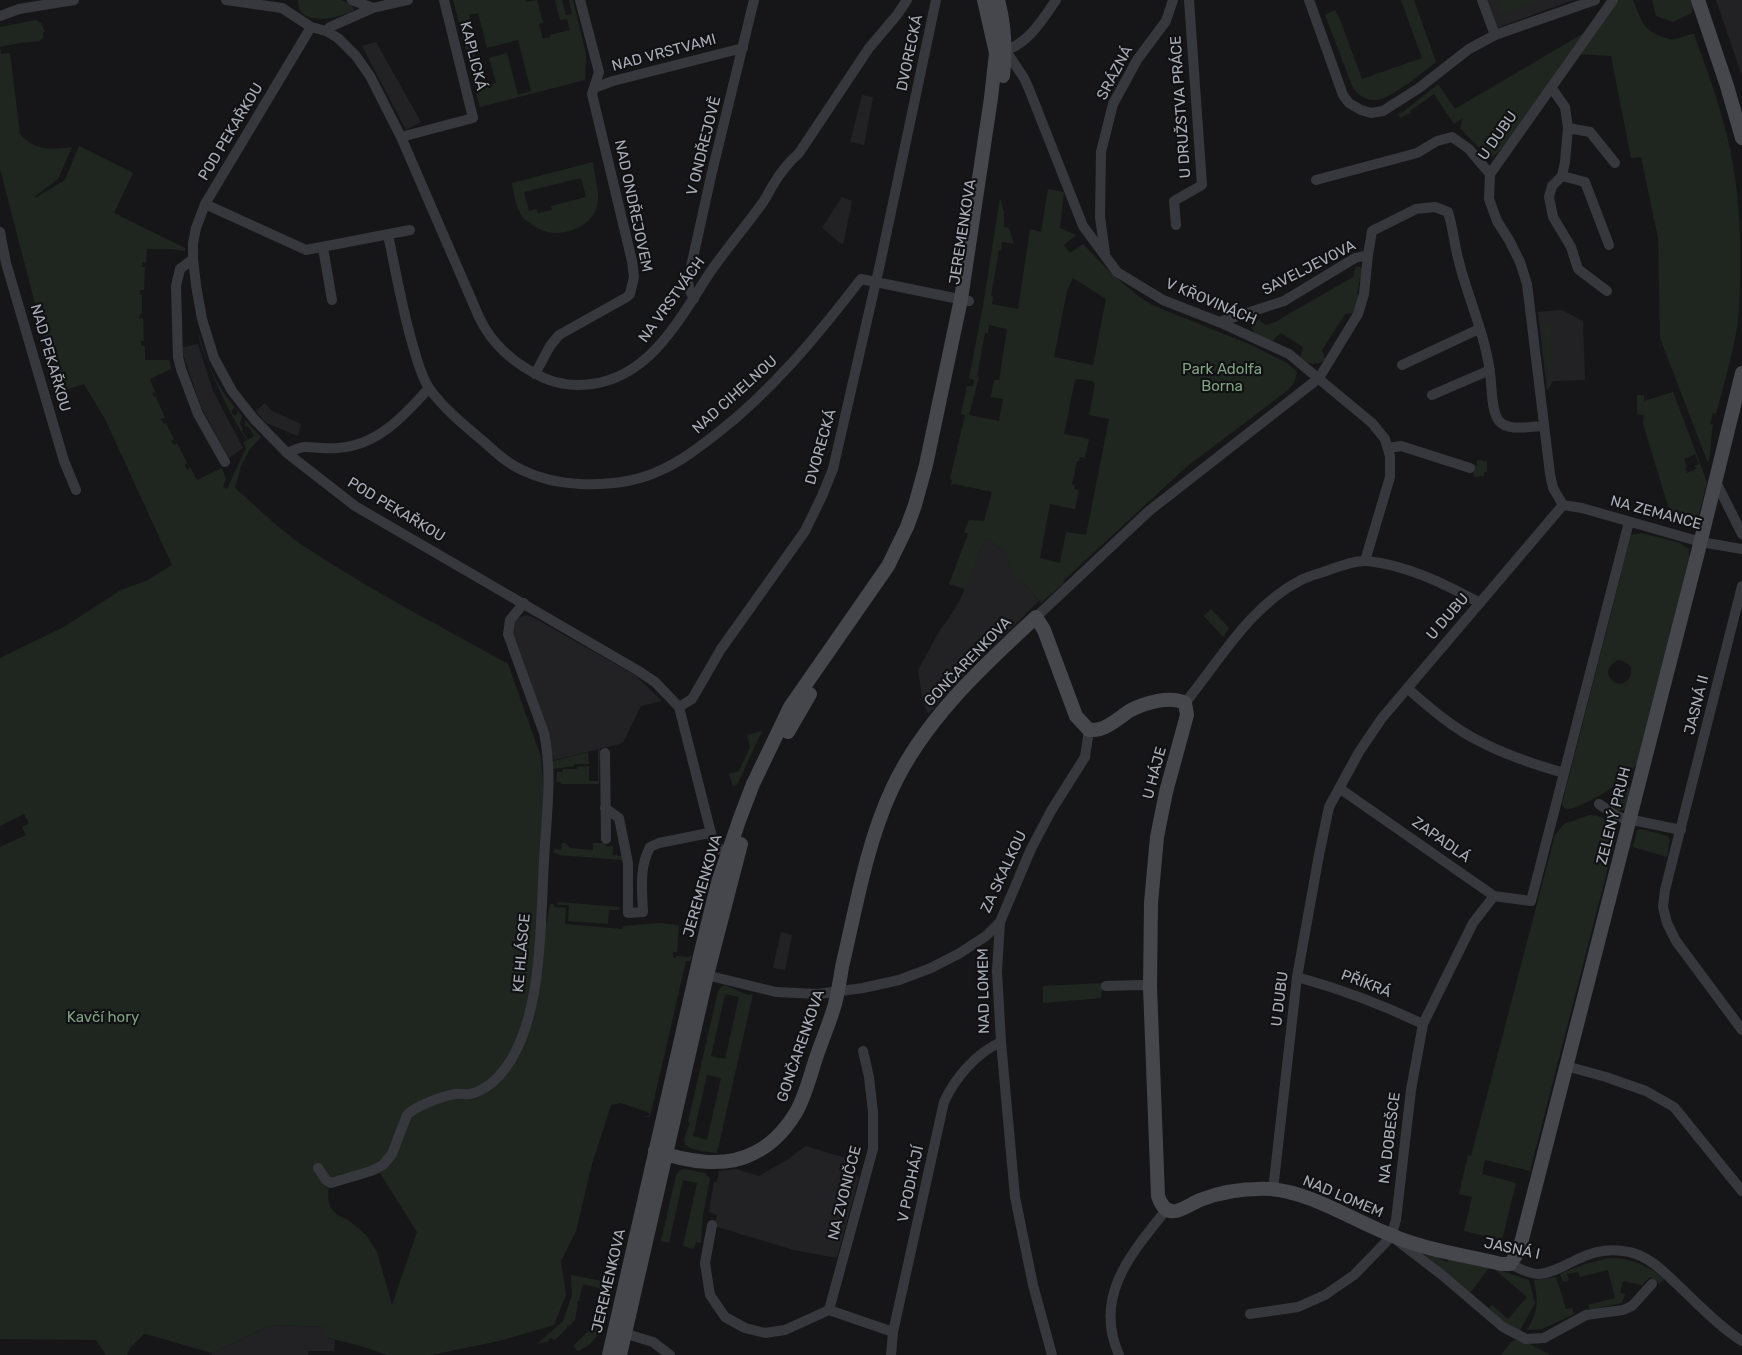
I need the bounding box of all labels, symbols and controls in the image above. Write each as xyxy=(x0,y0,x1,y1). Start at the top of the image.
street label: DVORECKÁ xyxy=(893,13,927,93)
street label: KAPLICKÁ xyxy=(456,20,490,92)
street label: NAD VRSTVAMI xyxy=(610,30,718,76)
street label: U DRUŽSTVA PRÁCE xyxy=(1167,35,1195,179)
street label: SRÁZNÁ xyxy=(1093,43,1137,103)
street label: POD PEKAŘKOU xyxy=(195,80,267,184)
street label: V ONDŘEJOVĚ xyxy=(683,95,725,197)
street label: U DUBU xyxy=(1475,108,1521,164)
street label: NAD ONDŘEJOVEM xyxy=(610,138,656,274)
street label: JEREMENKOVA xyxy=(946,178,980,286)
street label: SAVELJEVOVA xyxy=(1259,237,1359,299)
street label: NA VRSTVÁCH xyxy=(635,254,709,346)
street label: V KŘOVINÁCH xyxy=(1163,275,1259,329)
street label: NAD PEKAŘKOU xyxy=(26,302,74,414)
street label: NAD CIHELNOU xyxy=(689,352,781,438)
park label: Park Adolfa Borna xyxy=(1182,361,1262,396)
street label: DVORECKÁ xyxy=(802,407,840,487)
street label: POD PEKAŘKOU xyxy=(344,474,448,546)
street label: NA ZEMANCE xyxy=(1608,492,1704,534)
street label: U DUBU xyxy=(1423,590,1473,644)
street label: GONČARENKOVA xyxy=(921,613,1015,711)
street label: JASNÁ II xyxy=(1681,673,1713,737)
street label: U HÁJE xyxy=(1139,745,1171,801)
street label: ZELENÝ PRUH xyxy=(1593,765,1635,867)
street label: ZAPADLÁ xyxy=(1408,813,1474,867)
street label: ZA SKALKOU xyxy=(977,828,1031,916)
street label: JEREMENKOVA xyxy=(680,832,726,940)
street label: KE HLÁSCE xyxy=(510,913,534,993)
street label: NAD LOMEM xyxy=(974,948,994,1034)
street label: PŘÍKRÁ xyxy=(1338,966,1394,1002)
street label: U DUBU xyxy=(1268,970,1292,1028)
street label: GONČARENKOVA xyxy=(773,988,829,1104)
park label: Kavčí hory xyxy=(67,1009,139,1027)
street label: NA DOBEŠCE xyxy=(1375,1091,1405,1185)
street label: NA ZVONIČCE xyxy=(825,1144,865,1242)
street label: V PODHÁJÍ xyxy=(894,1144,928,1224)
street label: NAD LOMEM xyxy=(1300,1172,1386,1222)
street label: JEREMENKOVA xyxy=(588,1227,630,1335)
street label: JASNÁ I xyxy=(1482,1234,1542,1264)

